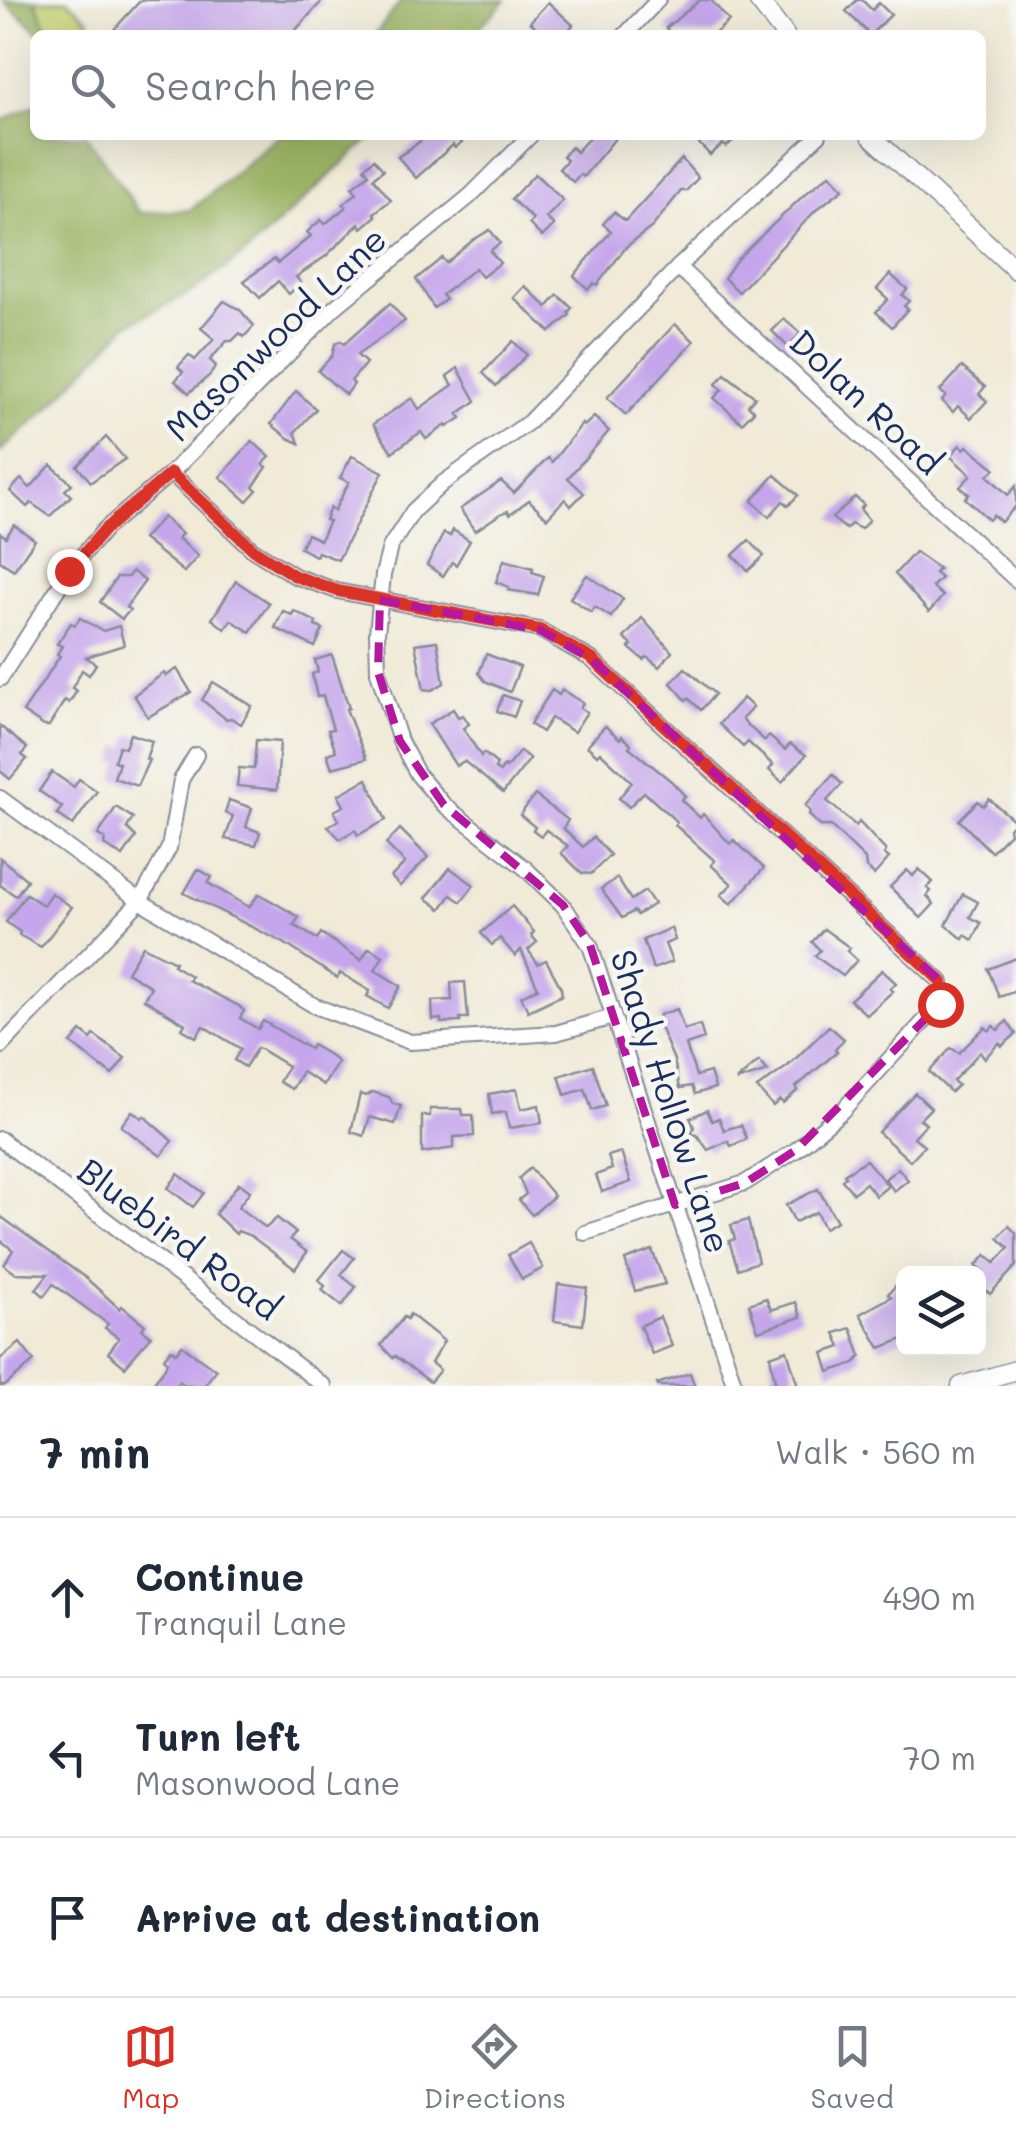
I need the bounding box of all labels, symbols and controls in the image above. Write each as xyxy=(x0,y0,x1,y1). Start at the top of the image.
search box xyxy=(30,30,986,140)
icon: search xyxy=(65,58,120,113)
text: Search here xyxy=(145,60,376,110)
street label: Masonwood Lane xyxy=(155,216,395,450)
street label: Dolan Road xyxy=(781,318,953,484)
route end xyxy=(47,549,93,595)
street label: Shady Hollow Lane xyxy=(601,943,743,1259)
route start xyxy=(918,982,964,1028)
street label: Bluebird Road xyxy=(69,1147,291,1329)
map controls xyxy=(896,1266,986,1356)
button: layers xyxy=(896,1266,986,1356)
text: 7 min xyxy=(40,1424,150,1479)
text: Walk · 560 m xyxy=(775,1430,976,1472)
text: Continue xyxy=(135,1551,304,1601)
icon: ahead xyxy=(40,1570,95,1625)
text: 490 m xyxy=(883,1576,976,1618)
text: Tranquil Lane xyxy=(135,1601,347,1643)
text: Turn left xyxy=(135,1711,301,1761)
icon: left xyxy=(40,1730,95,1785)
text: 70 m xyxy=(903,1736,976,1778)
text: Masonwood Lane xyxy=(135,1761,400,1803)
icon: arrive xyxy=(40,1890,95,1945)
text: Arrive at destination xyxy=(135,1892,540,1942)
tab: Map xyxy=(122,2019,179,2115)
tab: Directions xyxy=(424,2019,566,2115)
tab: Saved xyxy=(811,2019,894,2115)

